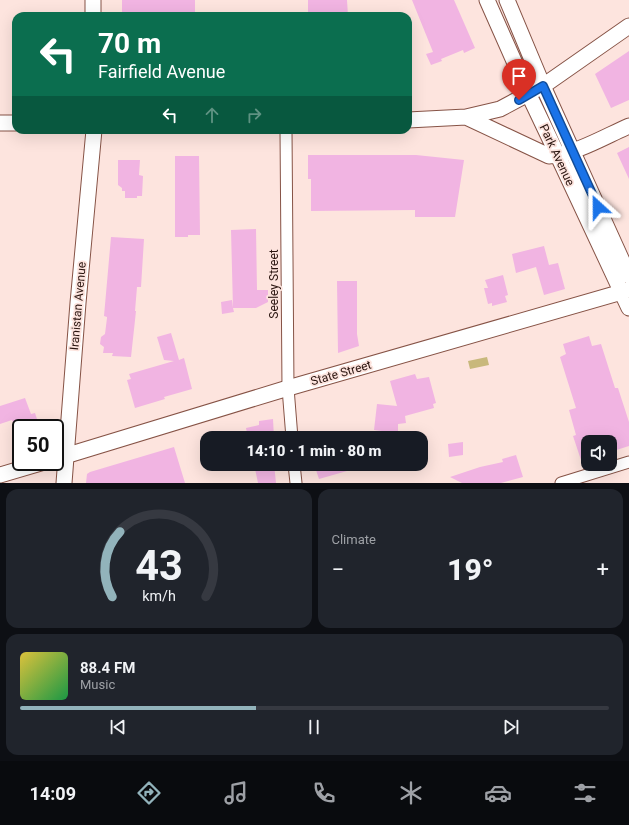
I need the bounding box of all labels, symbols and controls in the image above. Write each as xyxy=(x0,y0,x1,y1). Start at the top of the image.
text: 70 m xyxy=(98,27,161,60)
icon: left xyxy=(32,28,84,80)
pin xyxy=(502,59,536,100)
text: Fairfield Avenue xyxy=(98,61,225,82)
icon: arrive xyxy=(508,65,530,87)
icon: left xyxy=(159,104,181,126)
icon: ahead xyxy=(201,104,223,126)
icon: right xyxy=(243,104,265,126)
street label: Park Avenue xyxy=(537,122,577,188)
position arrow xyxy=(577,186,619,228)
street label: Seeley Street xyxy=(267,249,281,319)
street label: Iranistan Avenue xyxy=(67,261,89,351)
street label: State Street xyxy=(309,358,373,388)
speed limit sign: 50 xyxy=(12,419,64,471)
map controls xyxy=(581,435,617,471)
button: sound xyxy=(581,435,617,471)
text: 14:10 · 1 min · 80 m xyxy=(246,442,382,460)
text: Climate xyxy=(332,532,376,547)
text: 43 xyxy=(135,540,183,589)
text: 19° xyxy=(447,552,494,587)
text: − xyxy=(332,557,344,582)
text: + xyxy=(597,557,609,582)
text: km/h xyxy=(142,587,176,603)
text: 88.4 FM xyxy=(80,659,135,677)
text: Music xyxy=(80,677,115,692)
icon: previous xyxy=(107,716,129,738)
icon: pause xyxy=(303,716,325,738)
icon: next xyxy=(500,716,522,738)
icon: directions xyxy=(135,779,163,807)
icon: music xyxy=(222,779,250,807)
icon: phone xyxy=(310,779,338,807)
icon: climate xyxy=(397,779,425,807)
icon: car xyxy=(484,779,512,807)
icon: filters xyxy=(571,779,599,807)
text: 14:09 xyxy=(30,783,76,804)

